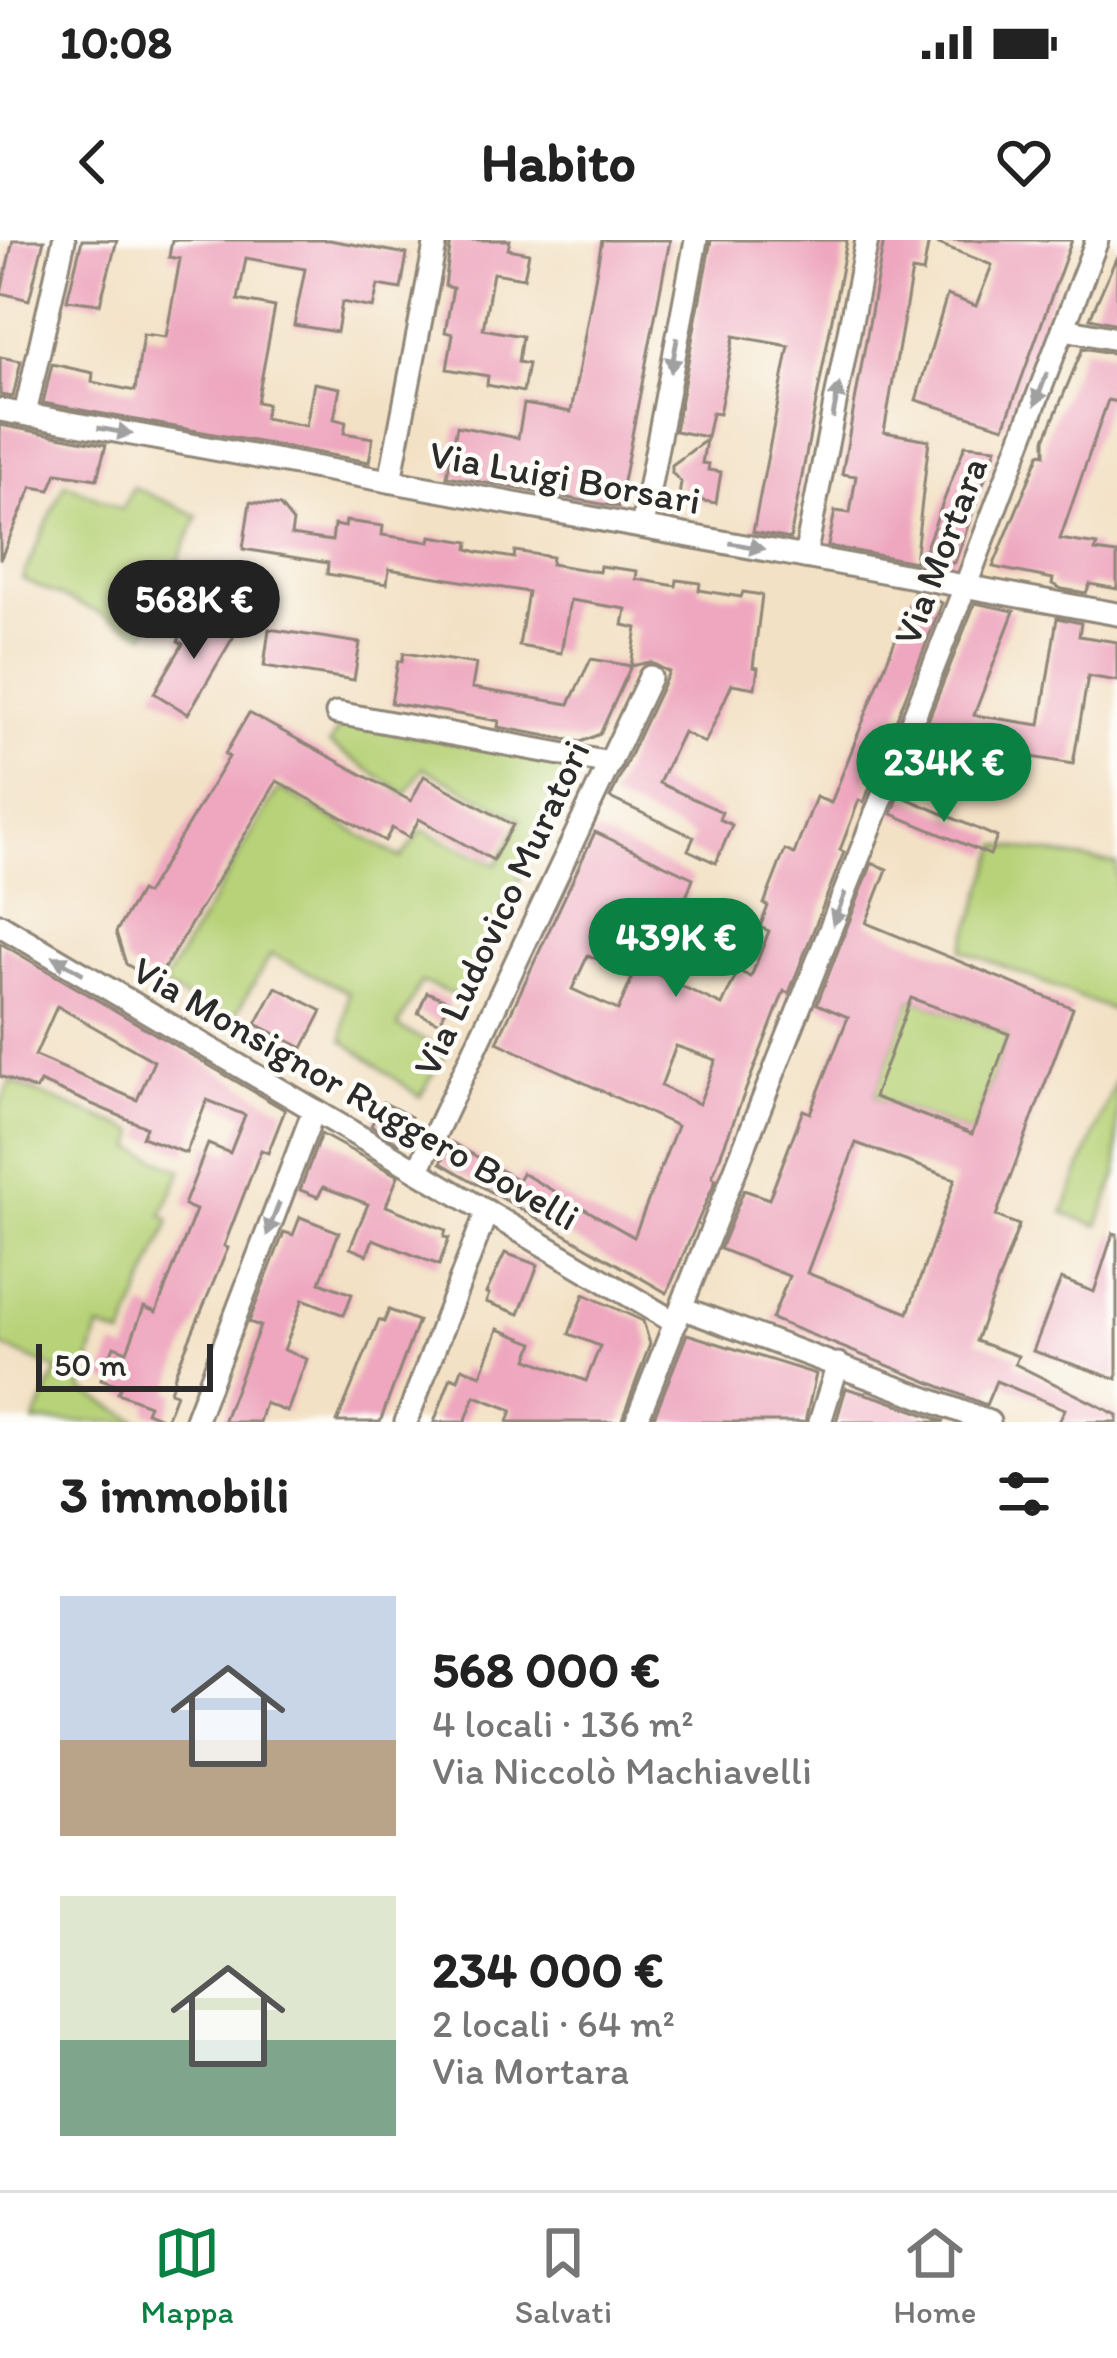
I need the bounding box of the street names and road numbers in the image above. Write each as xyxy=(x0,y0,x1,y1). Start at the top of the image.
street label: Via Luigi Borsari xyxy=(426,430,704,524)
street label: Via Mortara xyxy=(883,450,997,652)
street label: Via Ludovico Muratori xyxy=(402,732,600,1084)
street label: Via Monsignor Ruggero Bovelli xyxy=(124,946,588,1240)

